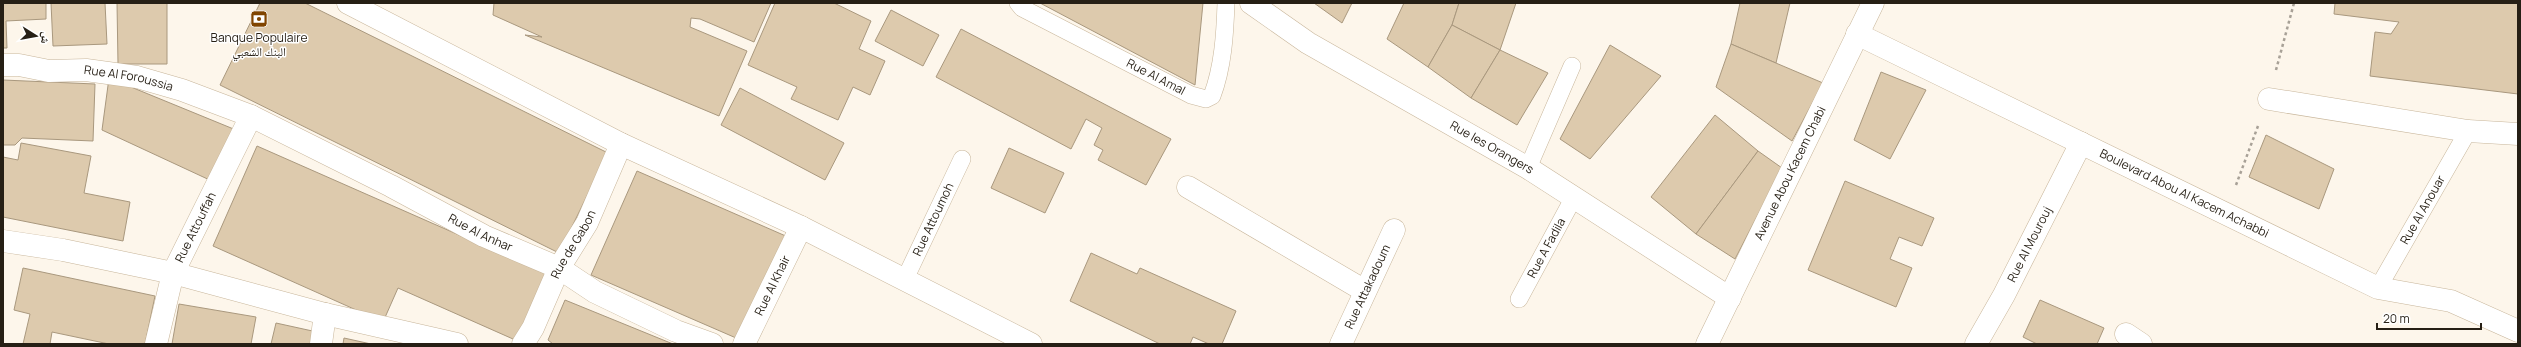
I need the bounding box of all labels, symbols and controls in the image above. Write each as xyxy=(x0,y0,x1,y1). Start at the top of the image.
bank icon: Banque Populaire البنك الشعبي xyxy=(249,9,269,29)
north arrow xyxy=(16,16,56,56)
place label: Banque Populaire البنك الشعبي xyxy=(211,29,307,62)
text: ش xyxy=(37,31,55,45)
street label: Rue Al Amal xyxy=(1124,54,1189,99)
street label: Rue Al Foroussia xyxy=(83,61,175,95)
street label: Avenue Abou Kacem Chabi xyxy=(1750,103,1830,243)
street label: Rue les Orangers xyxy=(1447,116,1537,178)
street label: Boulevard Abou Al Kacem Achabbi xyxy=(2097,145,2272,242)
street label: Rue Al Anouar xyxy=(2396,171,2449,247)
street label: Rue Attoumoh xyxy=(908,180,958,259)
street label: Rue Attouffah xyxy=(171,189,220,265)
street label: Rue Al Mourouj xyxy=(2003,204,2055,285)
street label: Rue de Gabon xyxy=(546,207,600,281)
street label: Rue Al Anhar xyxy=(445,209,516,255)
street label: Rue A Fadila xyxy=(1523,215,1569,281)
street label: Rue Attakadoum xyxy=(1340,242,1394,332)
street label: Rue Al Khair xyxy=(750,252,794,318)
scale bar xyxy=(2377,305,2481,331)
text: 20 m xyxy=(2383,310,2410,327)

